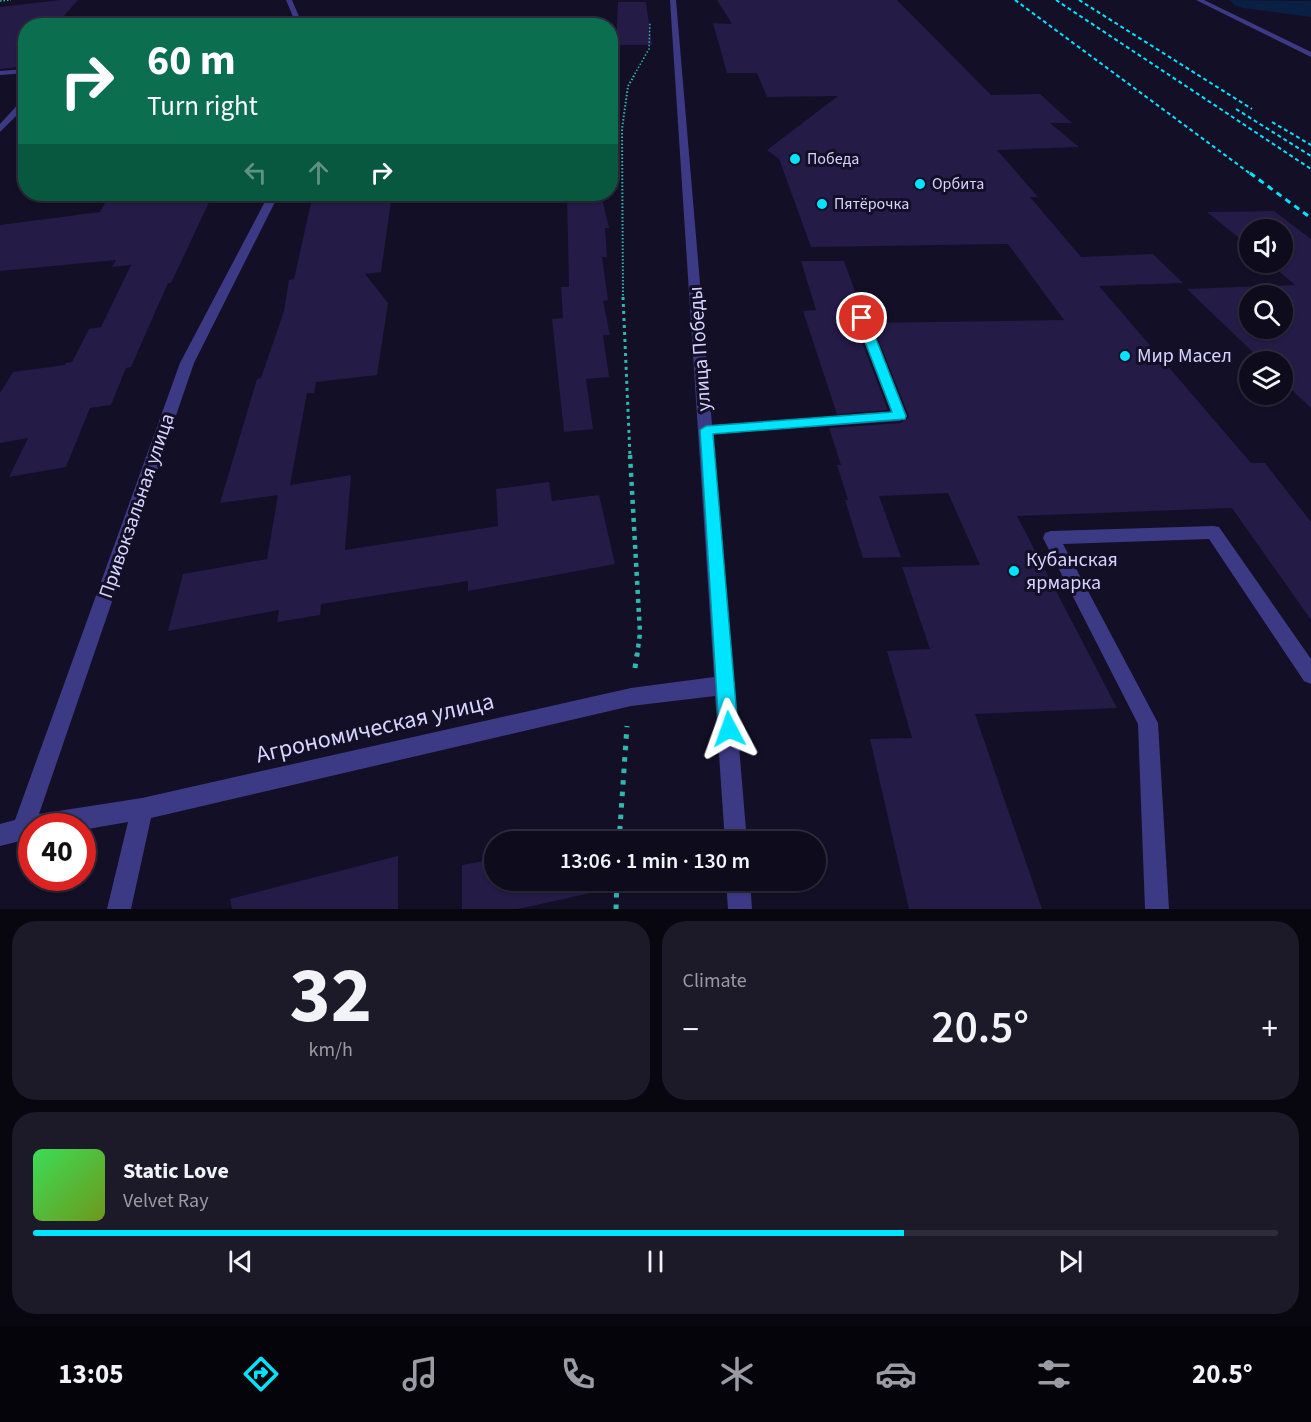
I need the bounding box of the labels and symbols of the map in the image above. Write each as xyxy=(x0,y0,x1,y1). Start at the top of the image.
place label: Победа xyxy=(807,148,859,170)
marker: Победа xyxy=(788,152,802,166)
place label: Орбита xyxy=(932,173,984,195)
marker: Орбита xyxy=(913,177,927,191)
place label: Пятёрочка xyxy=(834,193,909,215)
marker: Пятёрочка xyxy=(815,197,829,211)
street label: улица Победы xyxy=(682,286,718,412)
pin xyxy=(836,292,887,343)
place label: Мир Масел xyxy=(1137,342,1232,370)
marker: Мир Масел xyxy=(1118,349,1132,363)
street label: Привокзальная улица xyxy=(92,410,182,602)
place label: Кубанская ярмарка xyxy=(1026,546,1118,597)
marker: Кубанская ярмарка xyxy=(1007,564,1021,578)
street label: Агрономическая улица xyxy=(252,684,498,772)
position arrow xyxy=(697,697,761,761)
speed limit sign: 40 xyxy=(18,813,96,891)

